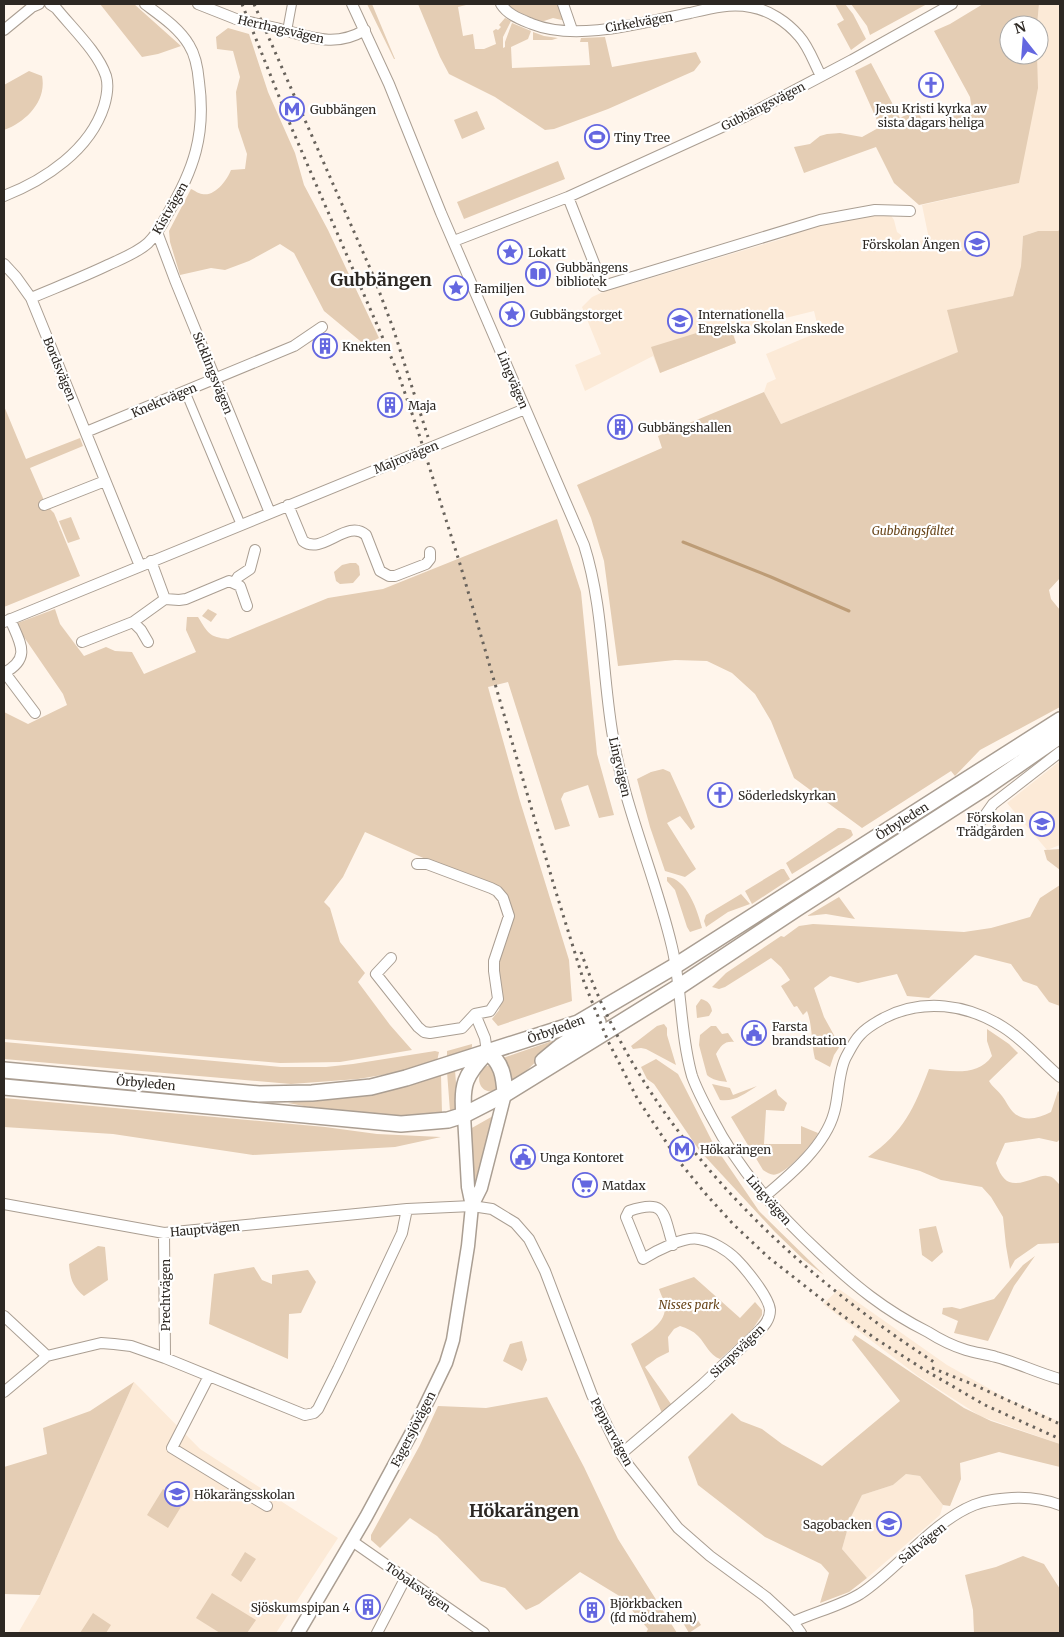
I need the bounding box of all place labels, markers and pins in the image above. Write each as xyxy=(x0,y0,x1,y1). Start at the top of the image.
church icon: Jesu Kristi kyrka av sista dagars heliga xyxy=(918,72,944,98)
metro station icon: Gubbängen xyxy=(279,96,305,122)
place label: Jesu Kristi kyrka av sista dagars heliga xyxy=(874,101,987,130)
place label: Gubbängen xyxy=(310,102,376,117)
sports icon: Tiny Tree xyxy=(584,124,610,150)
place label: Tiny Tree xyxy=(614,130,670,145)
school or university icon: Förskolan Ängen xyxy=(964,231,990,257)
place label: Förskolan Ängen xyxy=(862,237,960,252)
place icon: Lokatt xyxy=(497,239,523,265)
place label: Lokatt xyxy=(528,245,566,260)
place label: Gubbängens bibliotek xyxy=(555,260,628,289)
library icon: Gubbängens bibliotek xyxy=(525,261,551,287)
place icon: Familjen xyxy=(443,275,469,301)
place label: Familjen xyxy=(474,281,524,296)
place icon: Gubbängstorget xyxy=(499,301,525,327)
place label: Gubbängstorget xyxy=(530,307,623,322)
place label: Internationella Engelska Skolan Enskede xyxy=(698,307,844,336)
school or university icon: Internationella Engelska Skolan Enskede xyxy=(667,308,693,334)
building icon: Knekten xyxy=(312,333,338,359)
place label: Knekten xyxy=(342,339,391,354)
building icon: Maja xyxy=(377,392,403,418)
place label: Maja xyxy=(408,398,437,413)
building icon: Gubbängshallen xyxy=(607,414,633,440)
place label: Gubbängshallen xyxy=(638,420,732,435)
church icon: Söderledskyrkan xyxy=(707,782,733,808)
place label: Söderledskyrkan xyxy=(738,788,836,803)
place label: Förskolan Trädgården xyxy=(956,810,1024,839)
school or university icon: Förskolan Trädgården xyxy=(1029,811,1055,837)
place label: Farsta brandstation xyxy=(771,1019,847,1048)
public building icon: Farsta brandstation xyxy=(741,1020,767,1046)
metro station icon: Hökarängen xyxy=(669,1136,695,1162)
place label: Hökarängen xyxy=(700,1142,771,1157)
public building icon: Unga Kontoret xyxy=(510,1144,536,1170)
place label: Unga Kontoret xyxy=(540,1150,624,1165)
supermarket icon: Matdax xyxy=(572,1172,598,1198)
place label: Matdax xyxy=(602,1178,646,1193)
school or university icon: Hökarängsskolan xyxy=(164,1481,190,1507)
place label: Hökarängsskolan xyxy=(194,1487,295,1502)
school or university icon: Sagobacken xyxy=(876,1511,902,1537)
place label: Sagobacken xyxy=(803,1517,872,1532)
building icon: Sjöskumspipan 4 xyxy=(355,1594,381,1620)
place label: Björkbacken (fd mödrahem) xyxy=(610,1596,697,1625)
building icon: Björkbacken (fd mödrahem) xyxy=(579,1597,605,1623)
place label: Sjöskumspipan 4 xyxy=(251,1600,351,1615)

